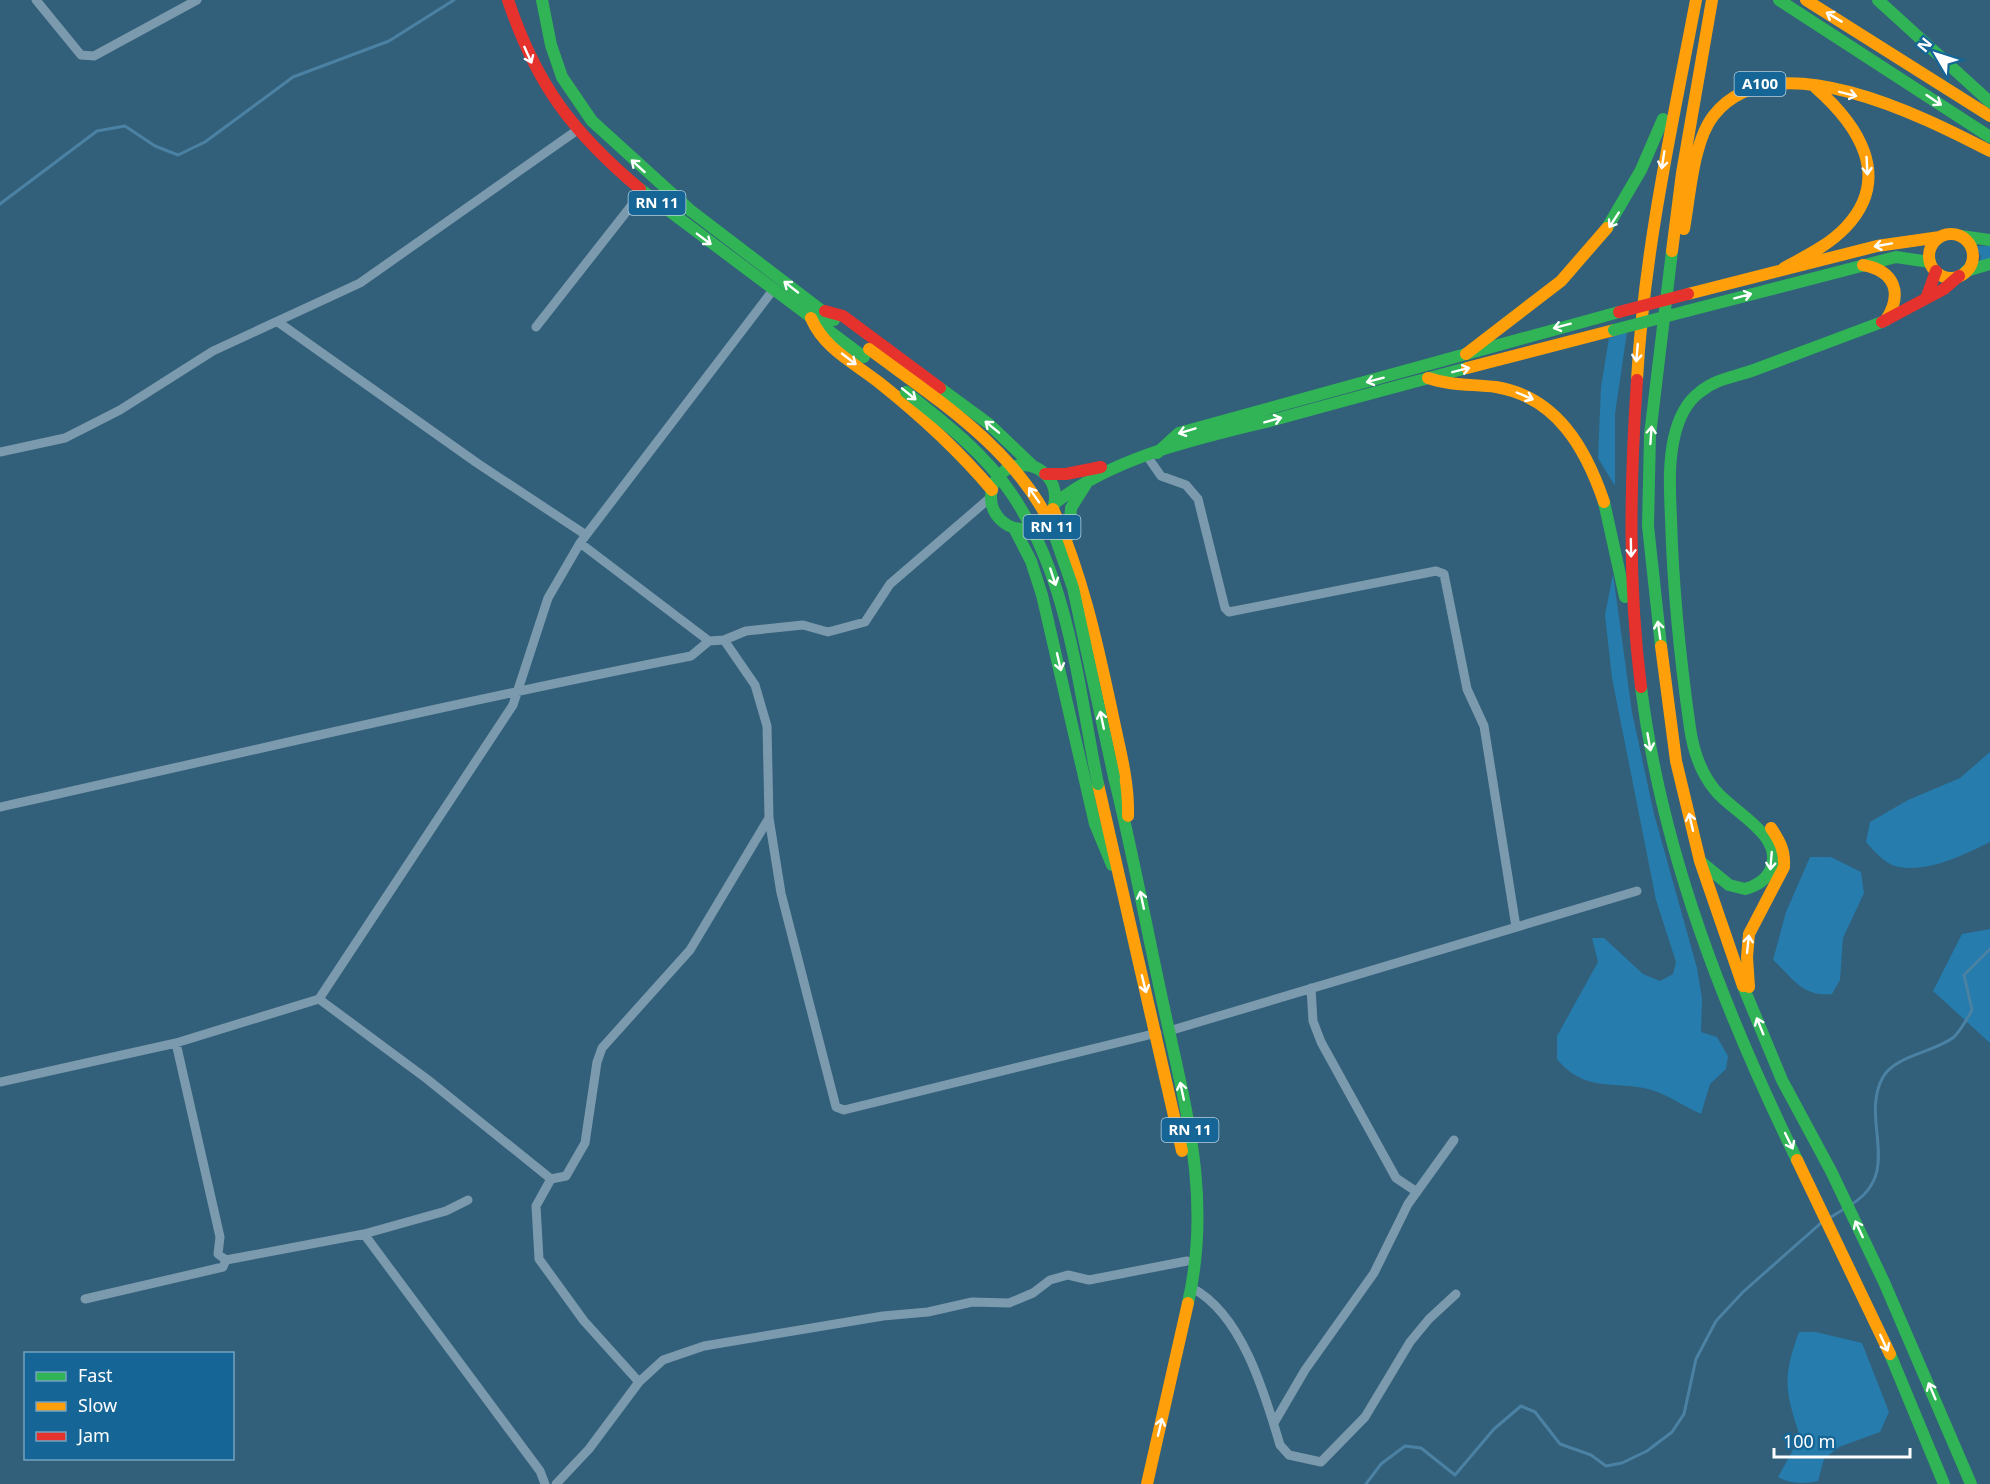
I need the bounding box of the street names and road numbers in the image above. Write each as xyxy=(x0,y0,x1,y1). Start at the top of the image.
road number: A100 xyxy=(1734,72,1786,96)
road number: RN 11 xyxy=(628,191,686,215)
road number: RN 11 xyxy=(1024,515,1080,539)
road number: RN 11 xyxy=(1162,1118,1218,1142)

